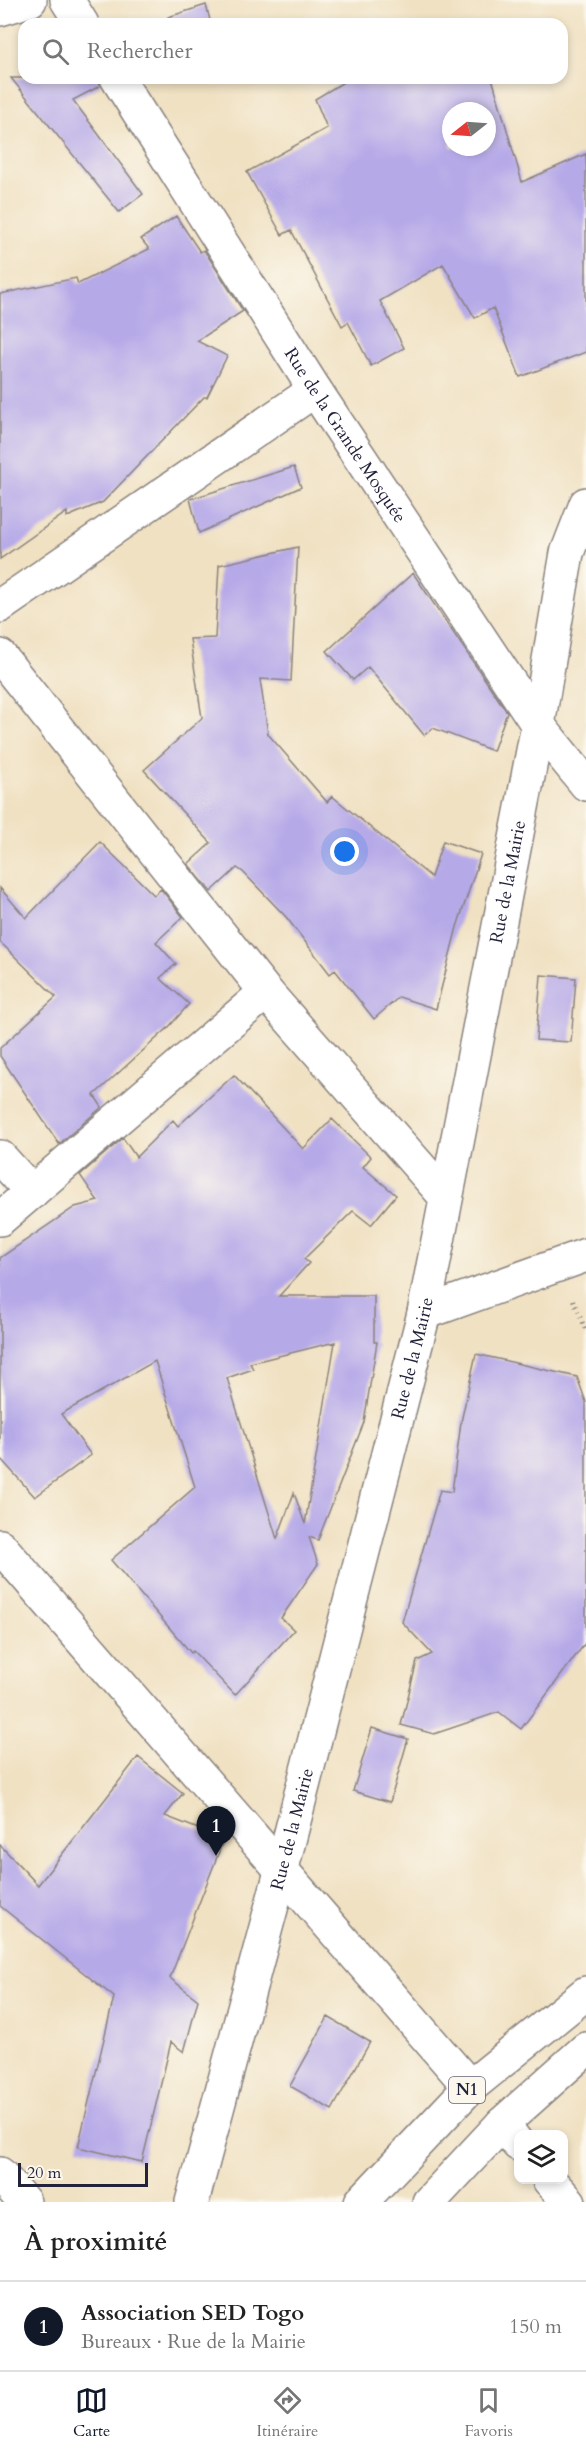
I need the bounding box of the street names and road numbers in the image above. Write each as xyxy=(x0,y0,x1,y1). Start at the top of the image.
street label: Rue de la Grande Mosquée xyxy=(279,343,412,528)
street label: Rue de la Mairie xyxy=(483,818,532,946)
street label: Rue de la Mairie xyxy=(385,1295,439,1422)
street label: Rue de la Mairie xyxy=(264,1766,320,1893)
road number: N1 xyxy=(449,2077,485,2103)

